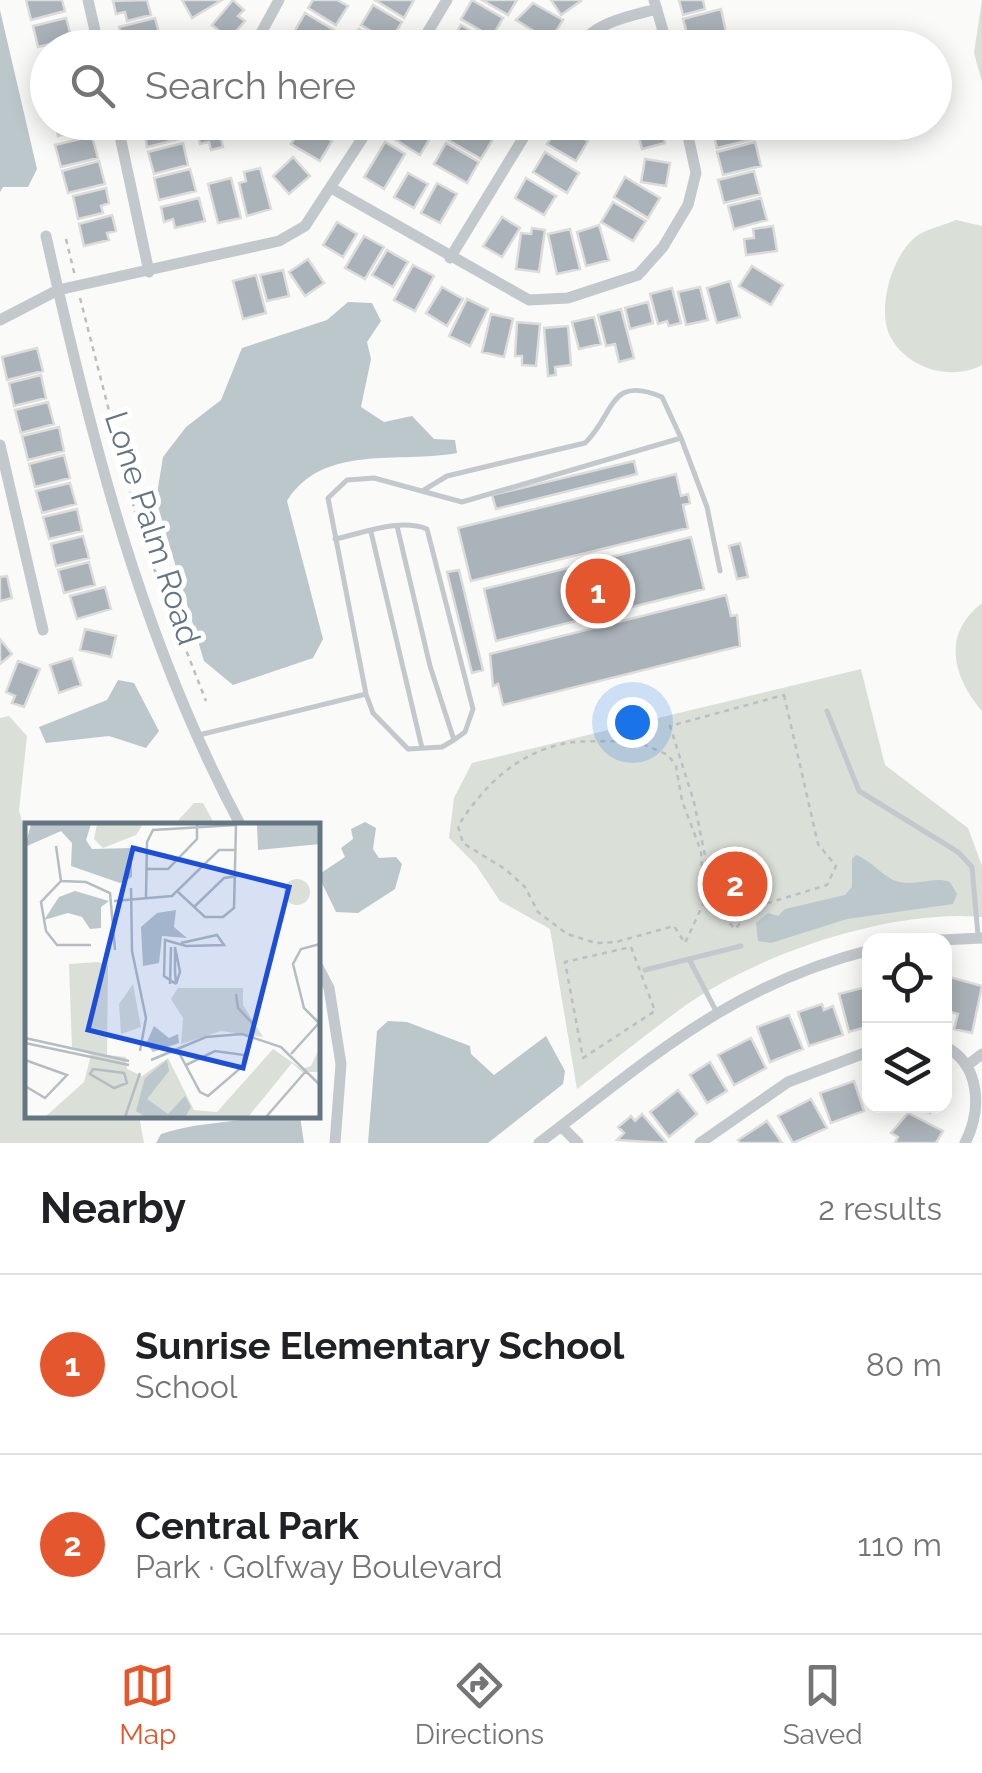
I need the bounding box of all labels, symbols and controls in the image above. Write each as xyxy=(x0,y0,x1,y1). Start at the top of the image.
search box xyxy=(30,30,952,140)
icon: search xyxy=(65,58,120,113)
text: Search here xyxy=(145,63,356,108)
street label: Lone Palm Road xyxy=(98,407,208,649)
pin: 1 xyxy=(566,554,630,628)
your location xyxy=(607,697,658,748)
inset map xyxy=(25,823,320,1118)
pin: 2 xyxy=(702,846,768,922)
map controls xyxy=(862,933,952,1113)
button: locate xyxy=(862,933,952,1023)
button: layers xyxy=(862,1023,952,1113)
text: Nearby xyxy=(40,1184,186,1233)
text: 2 results xyxy=(818,1190,942,1227)
text: Sunrise Elementary School xyxy=(135,1323,624,1368)
text: 1 xyxy=(65,1346,80,1383)
text: 80 m xyxy=(866,1346,942,1383)
text: School xyxy=(135,1368,237,1405)
text: Central Park xyxy=(135,1503,359,1548)
text: 2 xyxy=(63,1526,82,1563)
text: 110 m xyxy=(857,1526,942,1563)
text: Park · Golfway Boulevard xyxy=(135,1548,502,1585)
tab: Map xyxy=(119,1658,176,1751)
tab: Directions xyxy=(415,1658,544,1751)
tab: Saved xyxy=(783,1658,863,1751)

